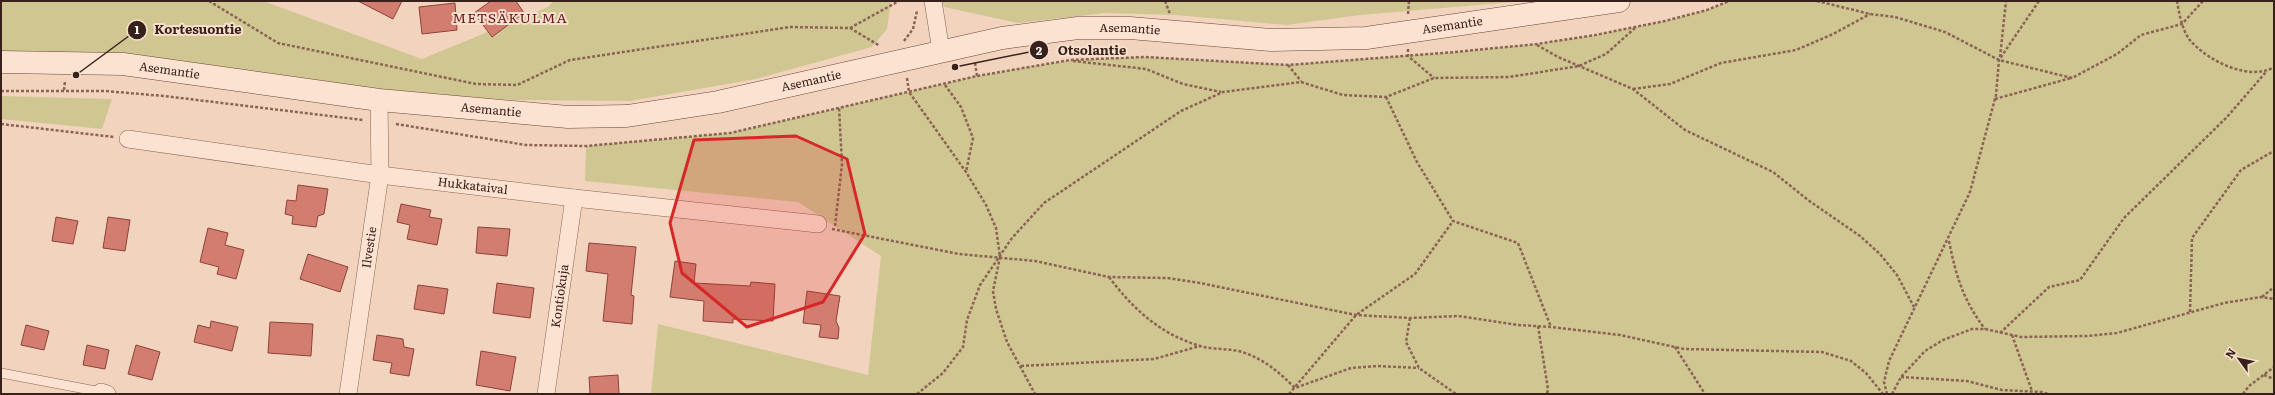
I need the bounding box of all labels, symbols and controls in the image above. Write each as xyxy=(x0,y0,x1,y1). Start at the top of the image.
district label: METSÄKULMA xyxy=(452,7,568,27)
street label: Asemantie xyxy=(1421,11,1484,38)
callout: Kortesuontie xyxy=(127,17,250,42)
street label: Asemantie xyxy=(1099,18,1161,39)
text: Kortesuontie xyxy=(154,19,242,38)
text: 1 xyxy=(135,20,140,38)
callout: Otsolantie xyxy=(1029,38,1134,63)
text: Otsolantie xyxy=(1058,40,1126,59)
text: 2 xyxy=(1036,41,1043,59)
street label: Asemantie xyxy=(138,56,201,83)
street label: Asemantie xyxy=(779,65,843,95)
street label: Asemantie xyxy=(460,97,522,121)
street label: Hukkataival xyxy=(437,172,509,198)
street label: Ilvestie xyxy=(356,225,380,269)
street label: Kontiokuja xyxy=(546,262,573,329)
north arrow xyxy=(2219,339,2259,379)
text: N xyxy=(2221,345,2239,361)

